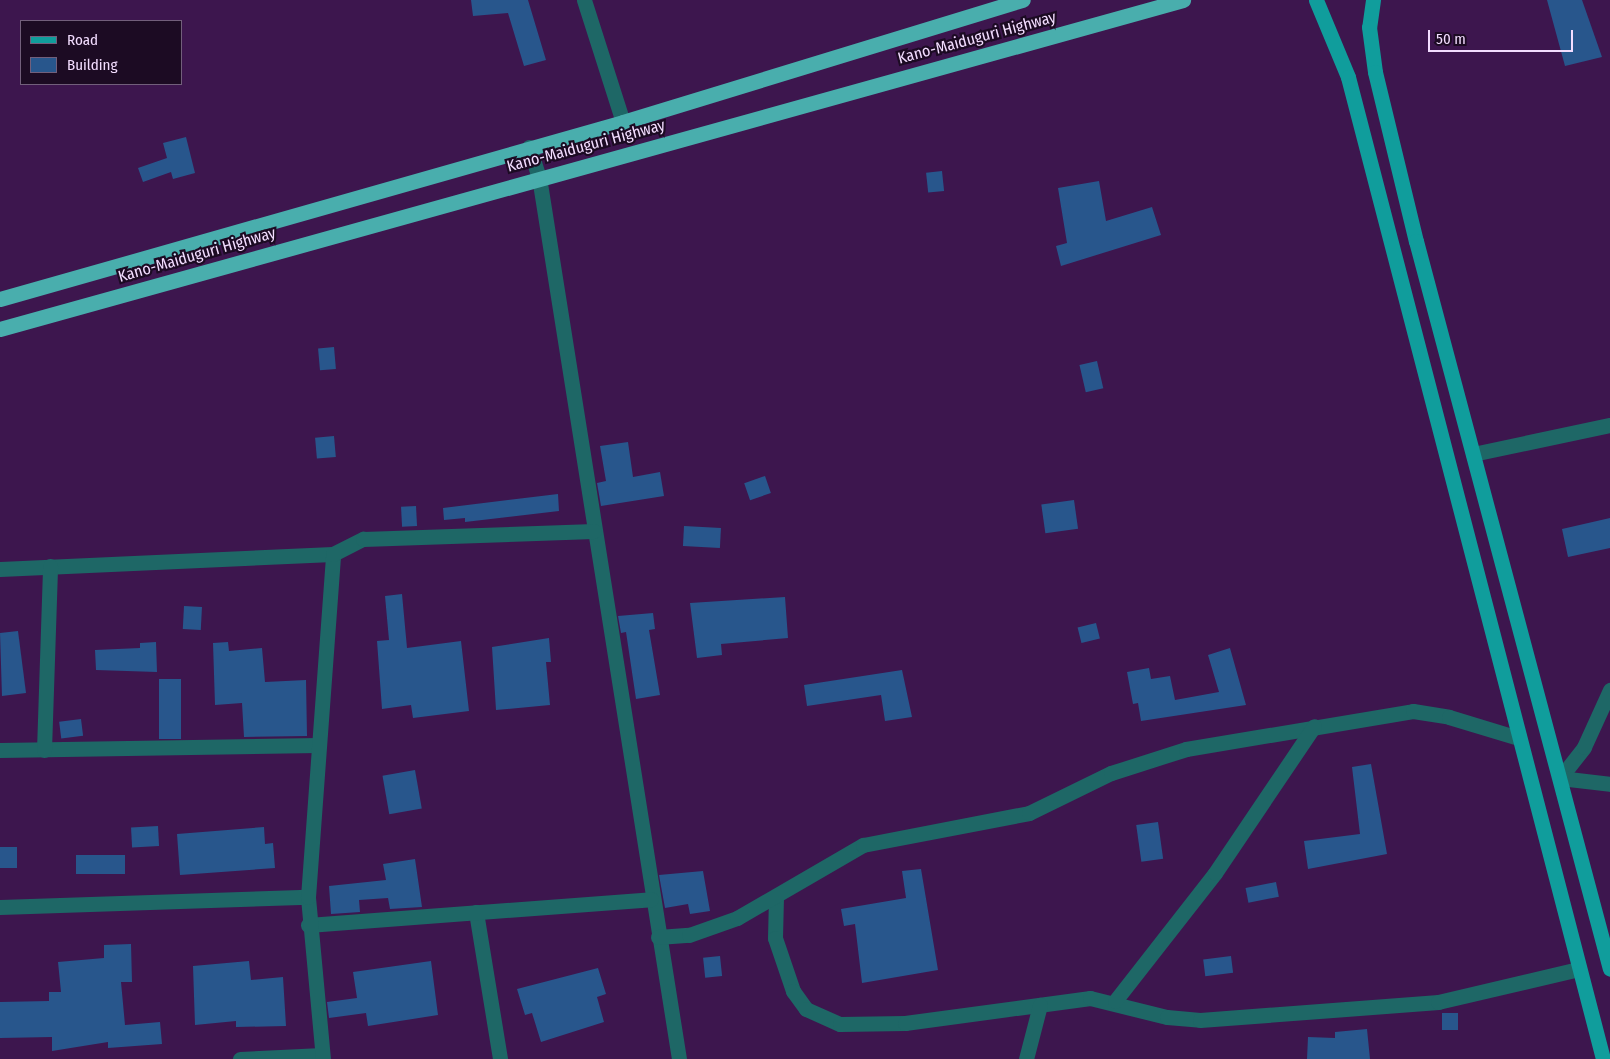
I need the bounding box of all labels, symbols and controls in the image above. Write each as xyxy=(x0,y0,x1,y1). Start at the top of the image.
street label: Kano-Maiduguri Highway xyxy=(896,8,1058,68)
legend xyxy=(20,20,182,85)
scale bar xyxy=(1430,20,1575,52)
text: 50 m xyxy=(1436,30,1466,48)
text: Road xyxy=(67,31,98,49)
text: Building xyxy=(67,56,118,74)
street label: Kano-Maiduguri Highway xyxy=(505,116,667,176)
street label: Kano-Maiduguri Highway xyxy=(116,223,278,287)

